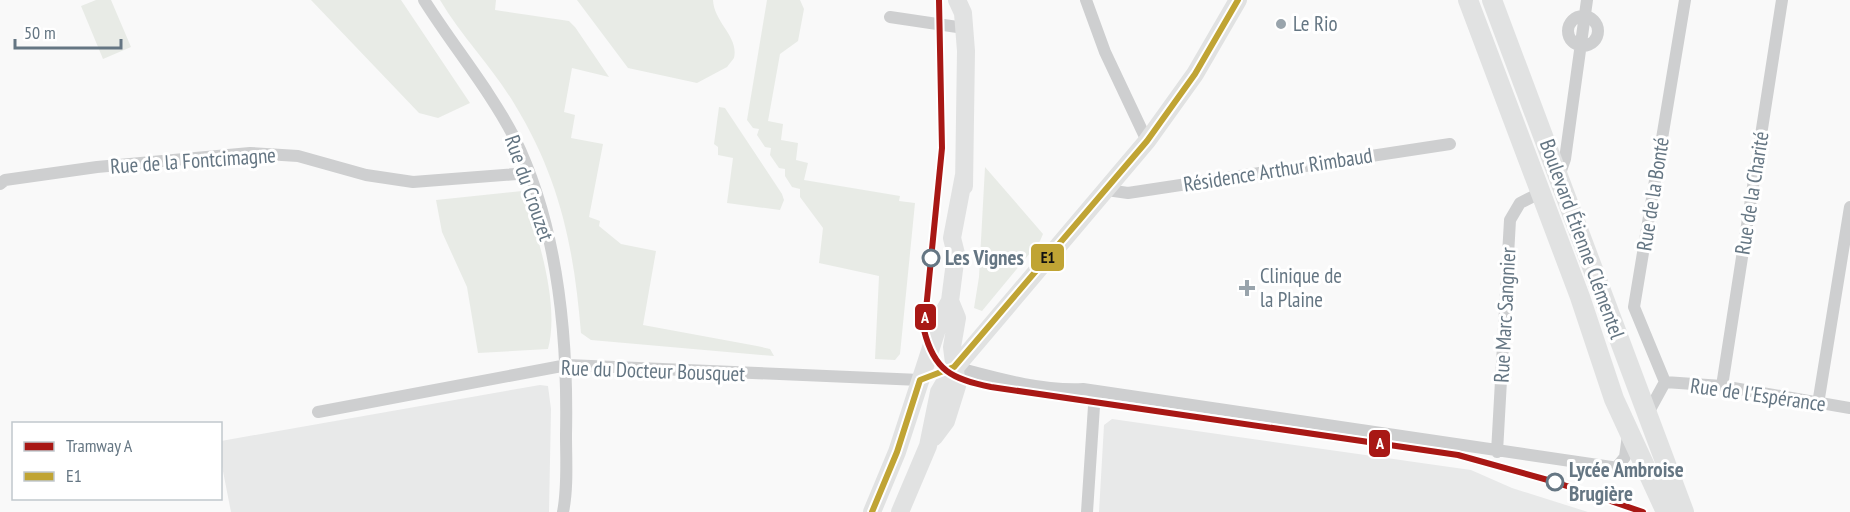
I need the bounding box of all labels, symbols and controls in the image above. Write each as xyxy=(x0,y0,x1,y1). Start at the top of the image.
place label: Le Rio xyxy=(1293,10,1338,37)
scale bar xyxy=(15,12,122,50)
marker: Le Rio xyxy=(1274,17,1288,31)
text: 50 m xyxy=(24,21,56,44)
street label: Rue de la Charité xyxy=(1728,130,1775,256)
street label: Rue du Crouzet xyxy=(499,131,560,244)
street label: Boulevard Étienne Clémentel xyxy=(1534,135,1631,343)
street label: Rue de la Bonté xyxy=(1630,135,1675,253)
street label: Rue de la Fontcimagne xyxy=(109,141,277,180)
street label: Résidence Arthur Rimbaud xyxy=(1182,141,1374,198)
line badge: E1 xyxy=(1030,243,1065,272)
place label: Les Vignes xyxy=(945,244,1024,271)
street label: Rue Marc Sangnier xyxy=(1487,246,1522,383)
text: E1 xyxy=(1041,247,1055,267)
marker: Les Vignes xyxy=(922,249,940,267)
place label: Clinique de la Plaine xyxy=(1260,262,1342,313)
marker: Clinique de la Plaine xyxy=(1238,279,1256,297)
line badge: A xyxy=(914,303,937,331)
text: A xyxy=(920,307,930,327)
street label: Rue du Docteur Bousquet xyxy=(561,354,746,387)
street label: Rue de l'Espérance xyxy=(1689,372,1827,417)
legend xyxy=(12,422,222,500)
line badge: A xyxy=(1368,429,1391,458)
text: A xyxy=(1375,433,1385,453)
text: Tramway A xyxy=(66,434,133,457)
place label: Lycée Ambroise Brugière xyxy=(1569,456,1684,507)
text: E1 xyxy=(66,464,82,487)
marker: Lycée Ambroise Brugière xyxy=(1546,473,1564,491)

